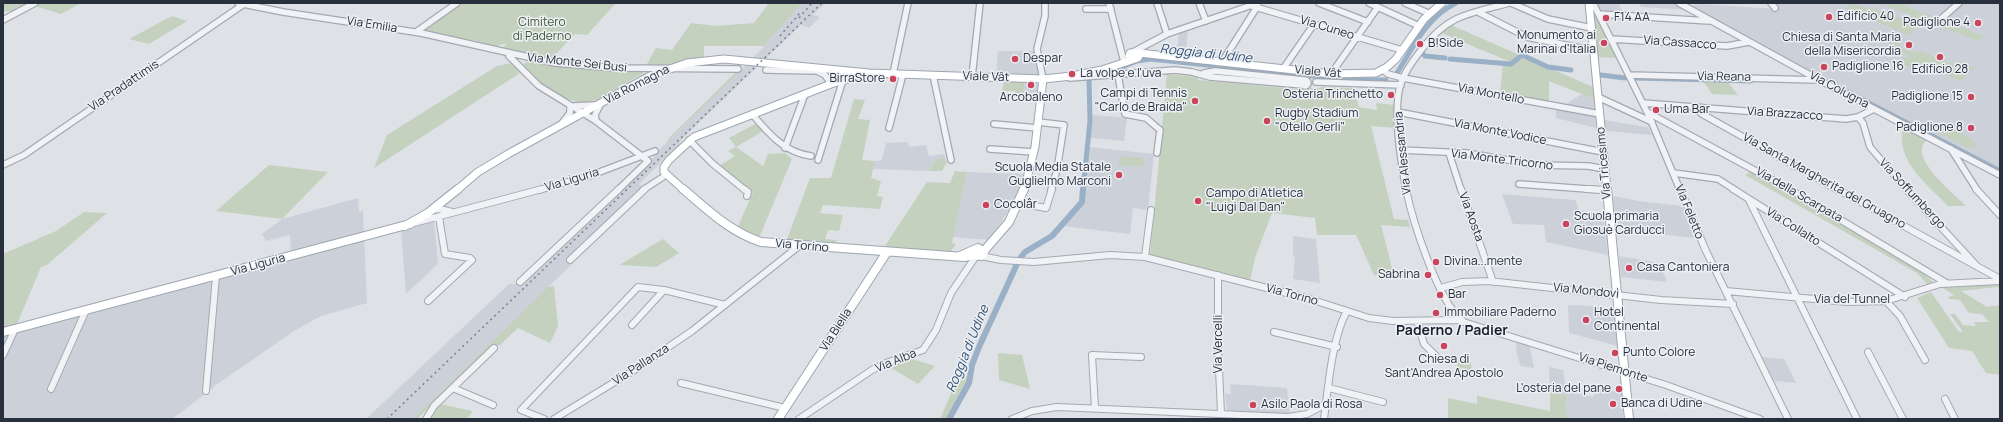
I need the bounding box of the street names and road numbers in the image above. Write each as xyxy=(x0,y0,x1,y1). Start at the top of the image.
street label: Via Cuneo xyxy=(1298,13,1356,43)
street label: Via Emilia xyxy=(346,14,398,36)
street label: Via Cassacco xyxy=(1643,33,1717,53)
street label: Via Monte Sei Busi xyxy=(526,51,628,75)
street label: Via Pradattimis xyxy=(86,57,162,115)
street label: Via Romagna xyxy=(602,62,672,108)
street label: Viale Vât xyxy=(1294,63,1342,81)
street label: Via Colugna xyxy=(1807,68,1871,112)
street label: Viale Vât xyxy=(962,69,1010,85)
street label: Via Reana xyxy=(1697,69,1751,85)
street label: Via Montello xyxy=(1457,80,1525,108)
street label: Via Brazzacco xyxy=(1747,104,1823,124)
street label: Via Alessandria xyxy=(1391,111,1415,195)
street label: Via Monte Vodice xyxy=(1452,116,1548,148)
street label: Via Tricesimo xyxy=(1594,126,1614,200)
street label: Via Santa Margherita del Gruagno xyxy=(1740,130,1908,232)
street label: Via Monte Tricorno xyxy=(1450,147,1554,173)
street label: Via Soffumbergo xyxy=(1876,156,1948,232)
street label: Via della Scarpata xyxy=(1753,164,1845,226)
street label: Via Liguria xyxy=(543,165,601,195)
street label: Via Feletto xyxy=(1672,183,1706,241)
street label: Via Aosta xyxy=(1455,190,1487,244)
street label: Via Collalto xyxy=(1763,205,1823,249)
street label: Via Torino xyxy=(775,236,829,256)
street label: Via Liguria xyxy=(229,251,287,279)
street label: Via Mondovì xyxy=(1552,280,1620,302)
street label: Via Torino xyxy=(1264,281,1320,309)
street label: Via del Tunnel xyxy=(1814,293,1890,307)
street label: Via Biella xyxy=(817,306,855,354)
street label: Via Vercelli xyxy=(1212,315,1226,373)
street label: Via Pallanza xyxy=(610,341,672,389)
street label: Via Alba xyxy=(873,346,919,376)
street label: Via Piemonte xyxy=(1577,350,1649,386)

